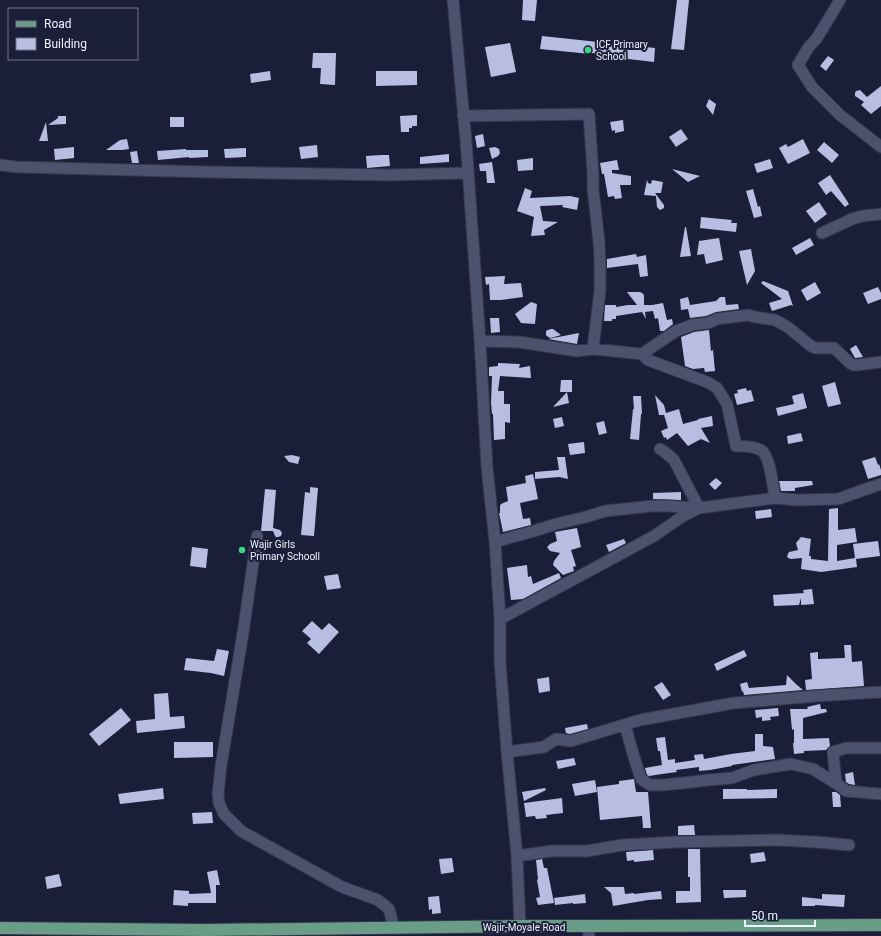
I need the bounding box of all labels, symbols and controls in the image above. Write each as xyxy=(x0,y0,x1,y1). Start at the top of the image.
legend xyxy=(8,8,138,60)
text: Road xyxy=(44,17,72,31)
text: Building xyxy=(44,37,87,51)
place label: ICF Primary School xyxy=(596,39,648,62)
marker: ICF Primary School xyxy=(583,45,593,55)
place label: Wajir Girls Primary Schooll xyxy=(250,539,320,562)
marker: Wajir Girls Primary Schooll xyxy=(237,545,247,555)
scale bar xyxy=(745,902,815,928)
text: 50 m xyxy=(751,909,778,923)
street label: Wajir-Moyale Road xyxy=(483,922,565,933)

